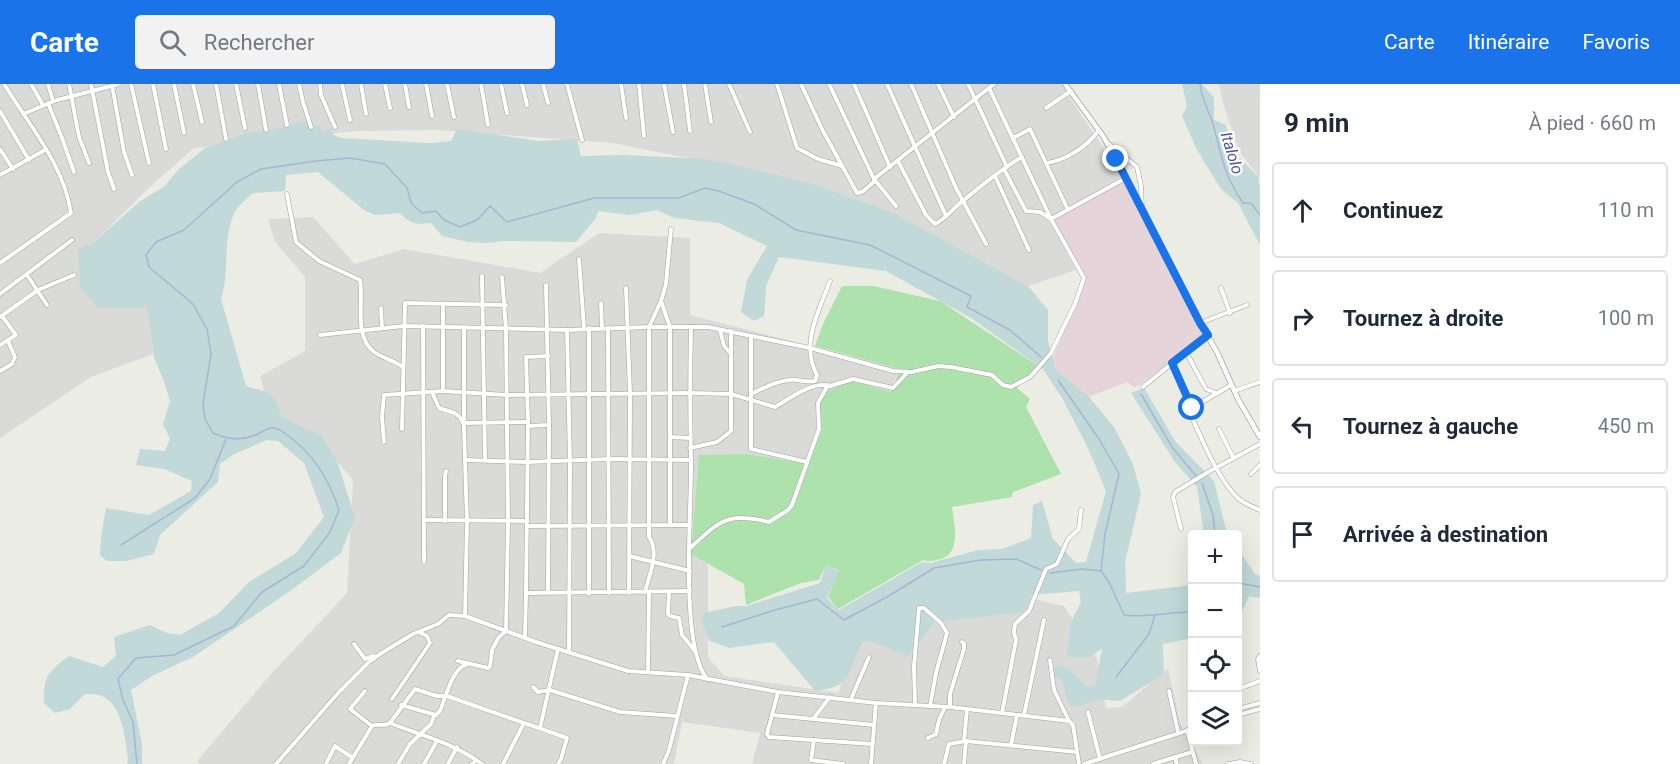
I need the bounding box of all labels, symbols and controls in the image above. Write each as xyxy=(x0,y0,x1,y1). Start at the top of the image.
search box xyxy=(135,15,555,69)
text: Carte xyxy=(30,26,99,59)
icon: search xyxy=(156,26,189,59)
text: Rechercher xyxy=(204,30,314,55)
text: Carte xyxy=(1384,30,1435,54)
text: Itinéraire xyxy=(1468,30,1549,54)
text: Favoris xyxy=(1582,30,1650,54)
text: 9 min xyxy=(1284,108,1349,138)
text: À pied · 660 m xyxy=(1529,111,1656,135)
water label: Italolo xyxy=(1217,130,1247,176)
route end xyxy=(1102,145,1128,171)
icon: ahead xyxy=(1286,194,1319,227)
text: Continuez xyxy=(1343,198,1443,223)
text: 110 m xyxy=(1598,198,1654,222)
icon: right xyxy=(1286,302,1319,335)
text: Tournez à droite xyxy=(1343,306,1503,331)
text: 100 m xyxy=(1598,306,1654,330)
route start xyxy=(1178,394,1204,420)
icon: left xyxy=(1286,410,1319,443)
text: Tournez à gauche xyxy=(1343,414,1518,439)
text: 450 m xyxy=(1598,414,1654,438)
icon: arrive xyxy=(1286,518,1319,551)
text: Arrivée à destination xyxy=(1343,522,1548,547)
map controls xyxy=(1188,530,1242,746)
button: + xyxy=(1188,530,1242,584)
button: − xyxy=(1188,584,1242,638)
button: locate xyxy=(1188,638,1242,692)
button: layers xyxy=(1188,692,1242,746)

